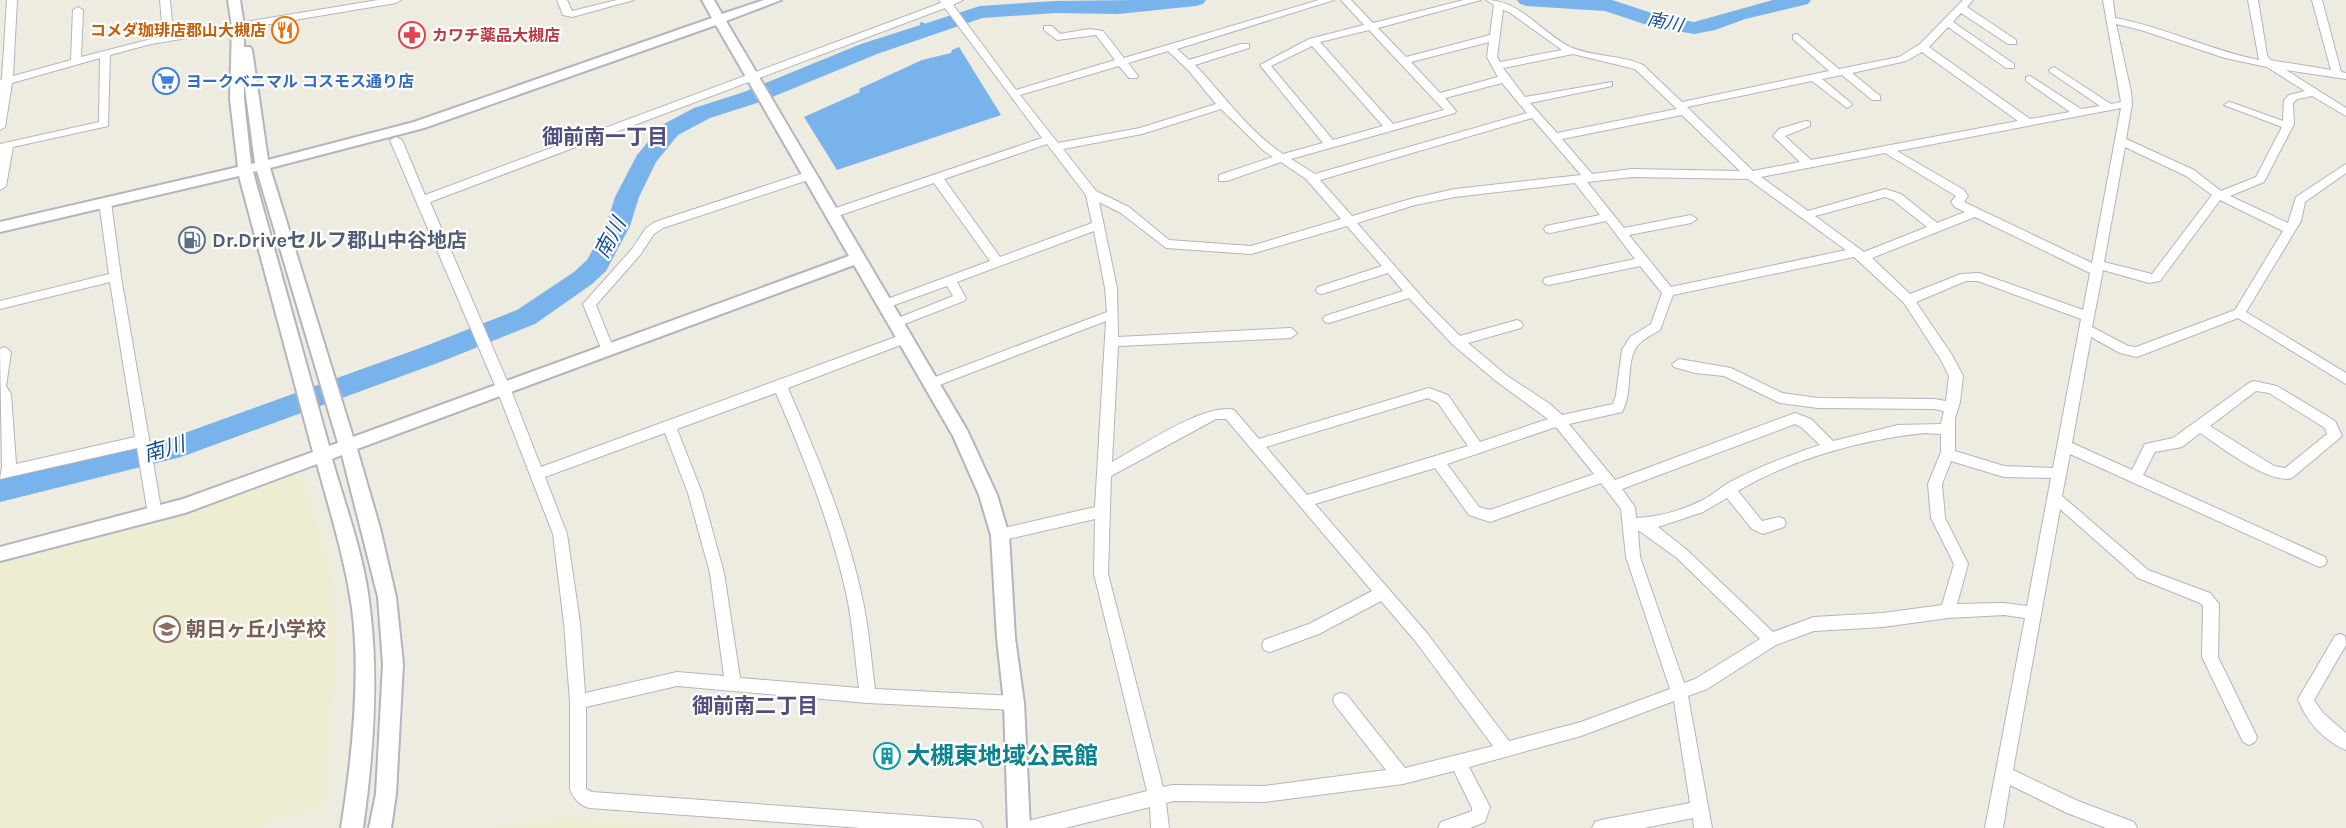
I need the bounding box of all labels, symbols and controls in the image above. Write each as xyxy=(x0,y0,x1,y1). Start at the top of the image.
water label: 南川 xyxy=(1645,7,1687,37)
restaurant icon: コメダ珈琲店郡山大槻店 xyxy=(270,15,300,45)
pharmacy icon: カワチ薬品大槻店 xyxy=(397,20,427,50)
place label: コメダ珈琲店郡山大槻店 xyxy=(90,21,266,40)
place label: カワチ薬品大槻店 xyxy=(432,26,560,45)
supermarket icon: ヨークベニマル コスモス通り店 xyxy=(151,66,181,96)
place label: ヨークベニマル コスモス通り店 xyxy=(186,72,414,91)
district label: 御前南一丁目 xyxy=(542,125,668,149)
water label: 南川 xyxy=(590,212,631,262)
fuel station icon: Dr.Driveセルフ郡山中谷地店 xyxy=(177,225,207,255)
place label: Dr.Driveセルフ郡山中谷地店 xyxy=(212,229,467,252)
water label: 南川 xyxy=(141,431,189,466)
school or university icon: 朝日ヶ丘小学校 xyxy=(152,614,182,644)
place label: 朝日ヶ丘小学校 xyxy=(186,618,326,641)
district label: 御前南二丁目 xyxy=(692,694,818,718)
building icon: 大槻東地域公民館 xyxy=(872,741,902,771)
place label: 大槻東地域公民館 xyxy=(906,742,1098,770)

